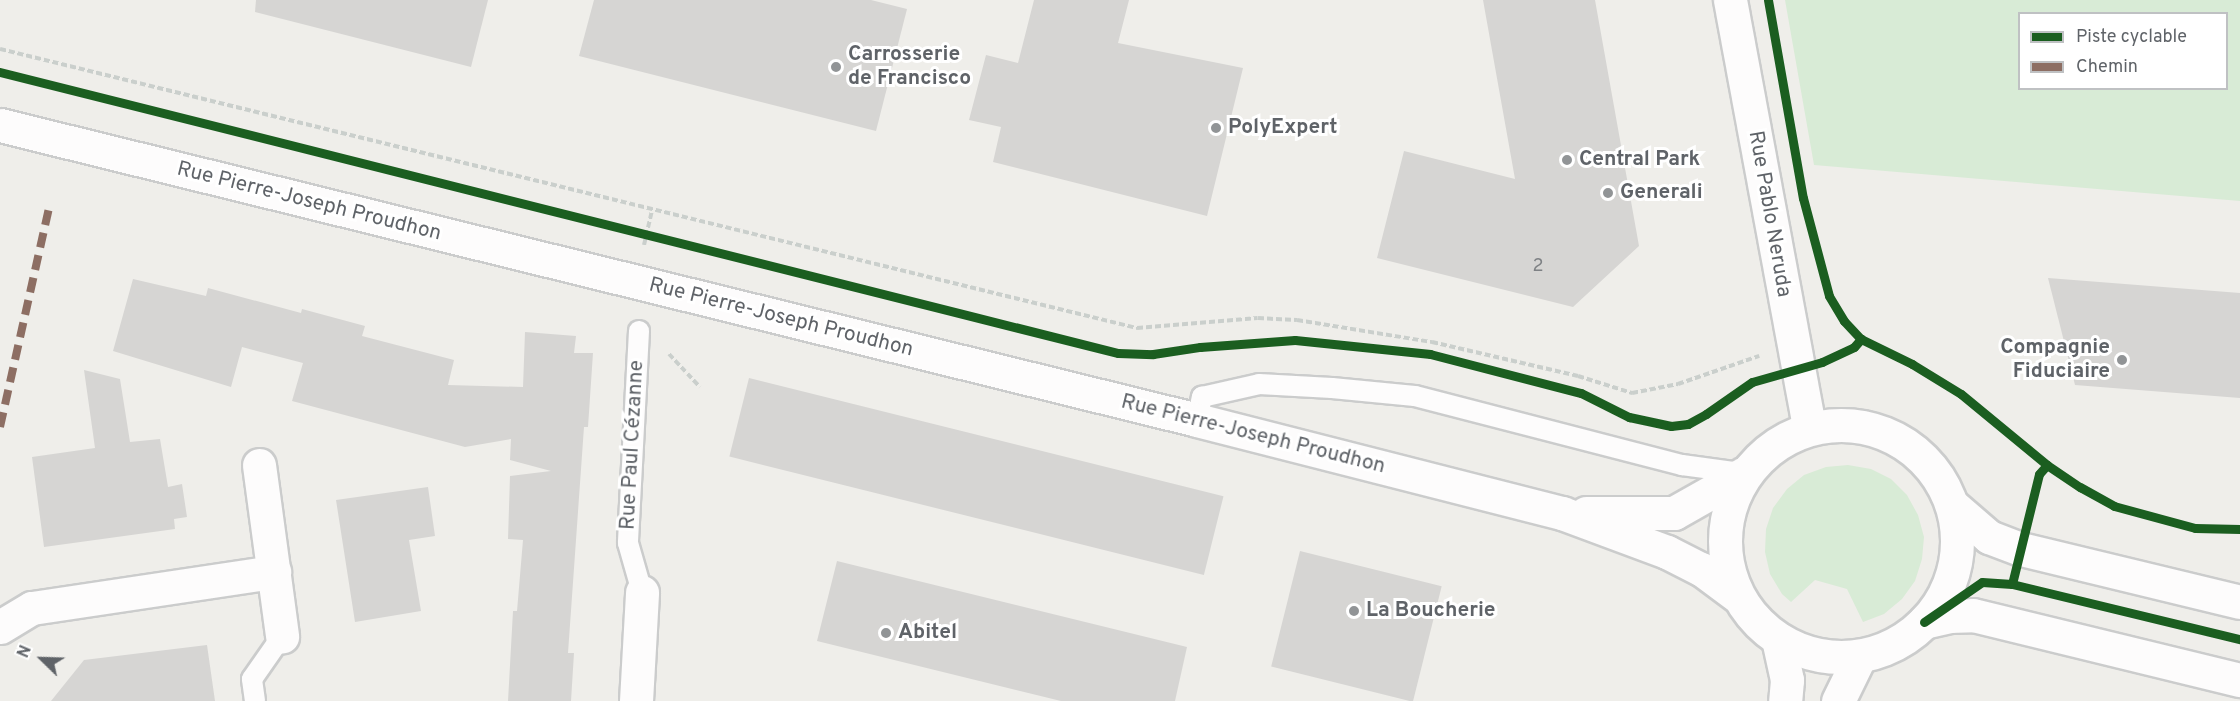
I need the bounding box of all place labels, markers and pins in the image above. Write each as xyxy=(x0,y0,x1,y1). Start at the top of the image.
place label: Carrosserie de Francisco xyxy=(848,42,971,92)
marker: Carrosserie de Francisco xyxy=(829,60,843,74)
place label: PolyExpert xyxy=(1228,115,1337,141)
marker: PolyExpert xyxy=(1209,121,1223,135)
place label: Central Park xyxy=(1579,147,1700,173)
marker: Central Park xyxy=(1560,153,1574,167)
place label: Generali xyxy=(1620,180,1703,206)
marker: Generali xyxy=(1601,186,1615,200)
place label: Compagnie Fiduciaire xyxy=(2000,335,2110,385)
marker: Compagnie Fiduciaire xyxy=(2115,353,2129,367)
place label: La Boucherie xyxy=(1366,598,1496,624)
marker: La Boucherie xyxy=(1347,604,1361,618)
place label: Abitel xyxy=(898,620,957,646)
marker: Abitel xyxy=(879,626,893,640)

